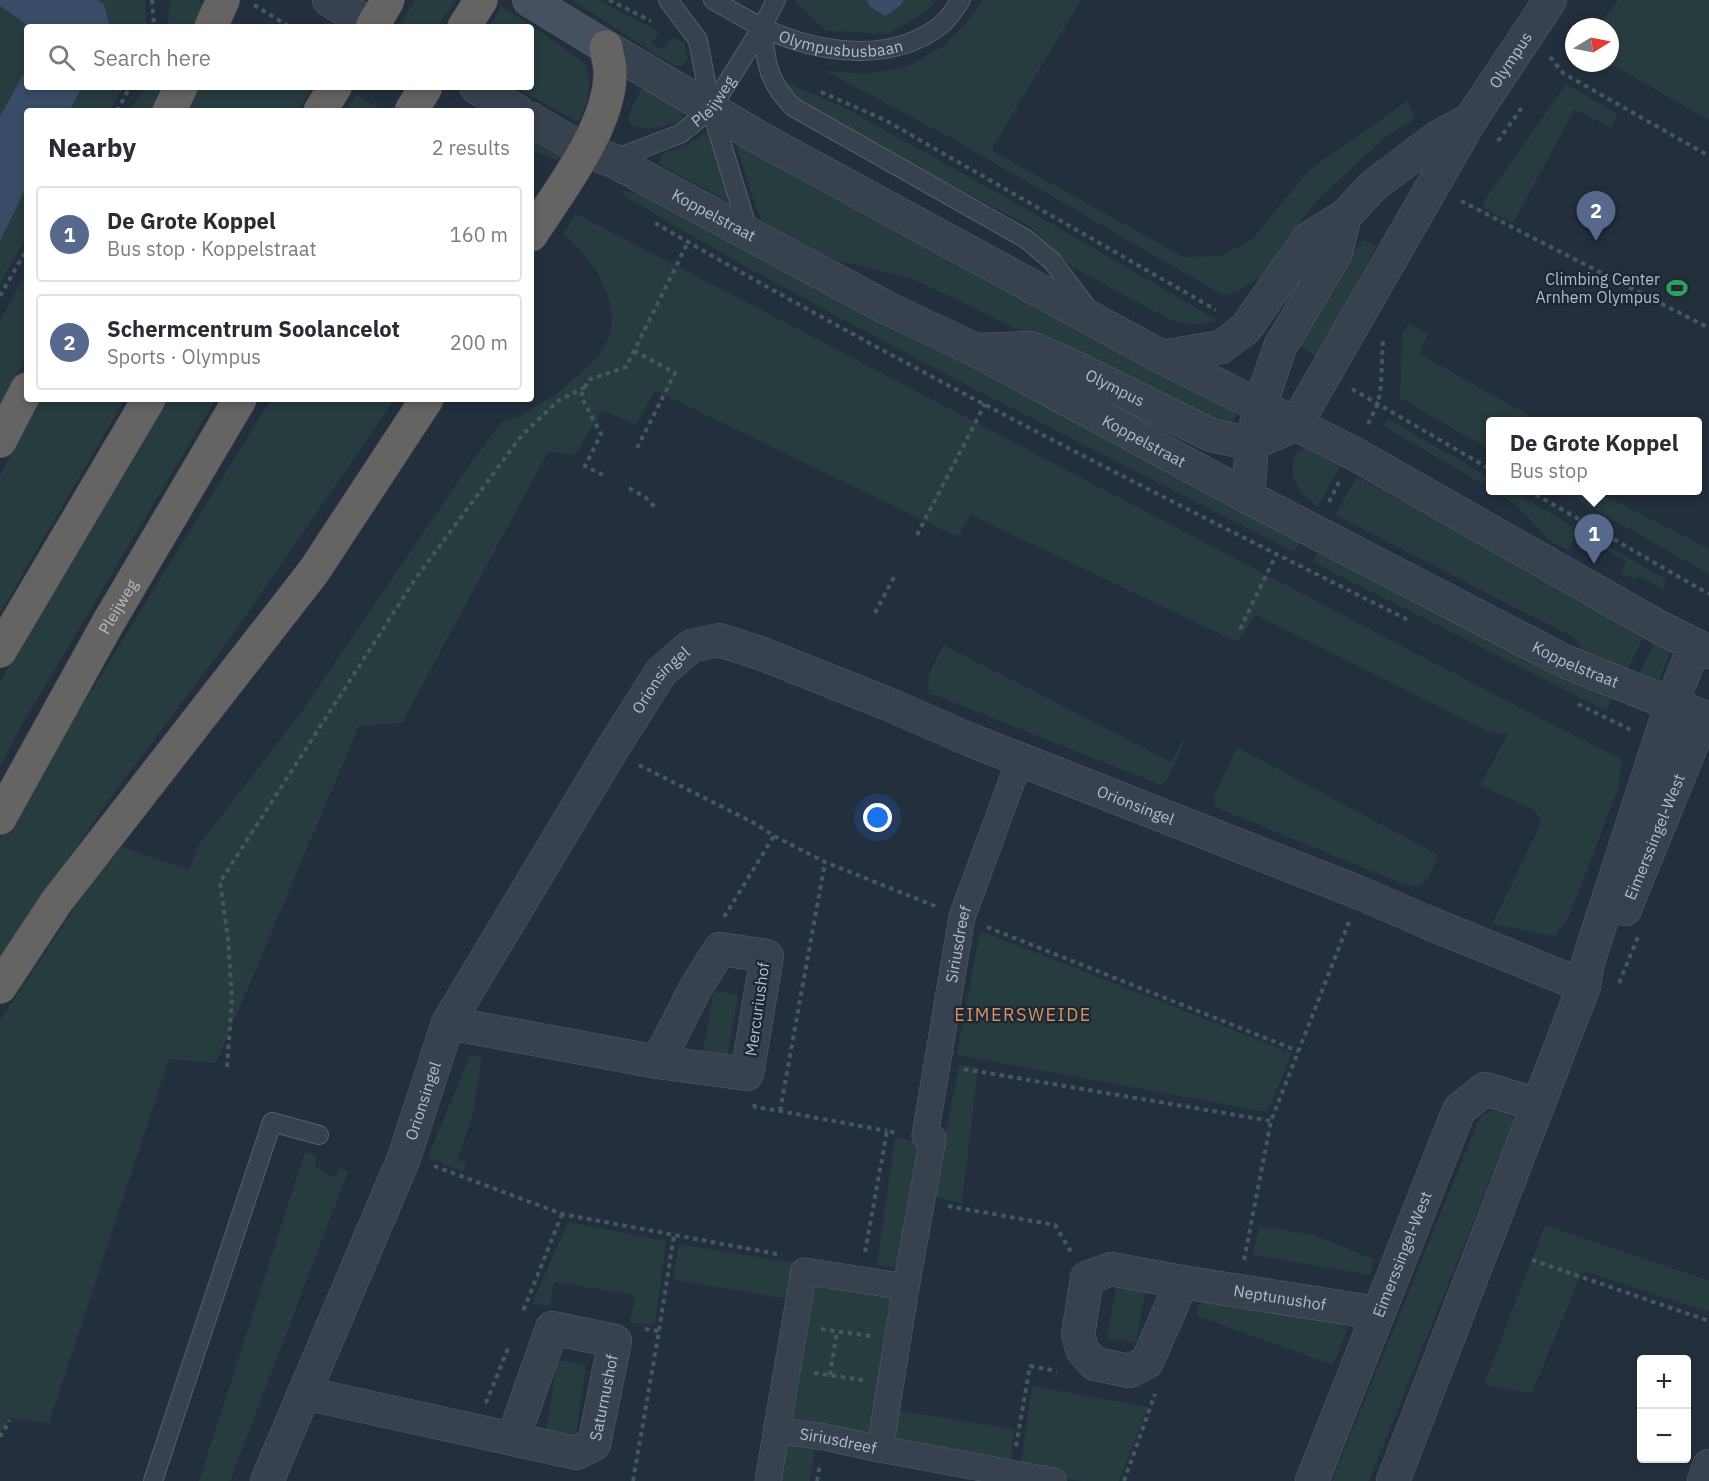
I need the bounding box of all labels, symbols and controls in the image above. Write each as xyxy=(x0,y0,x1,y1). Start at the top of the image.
north arrow xyxy=(1565,18,1619,72)
search box xyxy=(24,24,534,90)
street label: Olympusbusbaan xyxy=(776,26,905,61)
street label: Olympus xyxy=(1484,28,1536,92)
icon: search xyxy=(45,41,78,74)
text: Search here xyxy=(93,43,211,72)
street label: Pleijweg xyxy=(687,71,740,131)
text: Nearby xyxy=(48,130,136,164)
text: 2 results xyxy=(432,134,510,161)
street label: Koppelstraat xyxy=(669,184,759,246)
pin: 2 xyxy=(1576,192,1616,241)
text: De Grote Koppel xyxy=(107,206,276,235)
text: 1 xyxy=(64,221,76,248)
text: 160 m xyxy=(450,221,508,248)
text: Bus stop · Koppelstraat xyxy=(107,235,316,262)
place label: Climbing Center Arnhem Olympus xyxy=(1536,269,1660,307)
sports icon: Climbing Center Arnhem Olympus xyxy=(1665,276,1689,300)
text: Schermcentrum Soolancelot xyxy=(107,314,400,343)
text: 2 xyxy=(64,329,76,356)
text: 200 m xyxy=(450,329,508,356)
text: Sports · Olympus xyxy=(107,343,261,370)
street label: Olympus xyxy=(1082,364,1148,411)
street label: Koppelstraat xyxy=(1099,410,1189,472)
popup xyxy=(1486,417,1702,495)
text: De Grote Koppel xyxy=(1510,428,1678,457)
text: Bus stop xyxy=(1510,457,1588,484)
pin: 1 xyxy=(1574,514,1614,564)
street label: Pleijweg xyxy=(94,575,142,638)
street label: Koppelstraat xyxy=(1529,636,1622,692)
street label: Orionsingel xyxy=(627,642,694,717)
street label: Eimerssingel-West xyxy=(1620,771,1689,903)
street label: Orionsingel xyxy=(1094,781,1177,829)
your location xyxy=(863,803,892,832)
street label: Siriusdreef xyxy=(941,903,975,984)
street label: Mercuriushof xyxy=(741,961,773,1057)
district label: EIMERSWEIDE xyxy=(954,1003,1092,1026)
street label: Orionsingel xyxy=(400,1059,445,1143)
street label: Eimerssingel-West xyxy=(1368,1188,1436,1320)
street label: Neptunushof xyxy=(1232,1280,1327,1315)
street label: Saturnushof xyxy=(585,1353,622,1443)
map controls xyxy=(1637,1355,1691,1463)
button: + xyxy=(1637,1355,1691,1409)
button: − xyxy=(1637,1409,1691,1463)
street label: Siriusdreef xyxy=(798,1423,878,1458)

